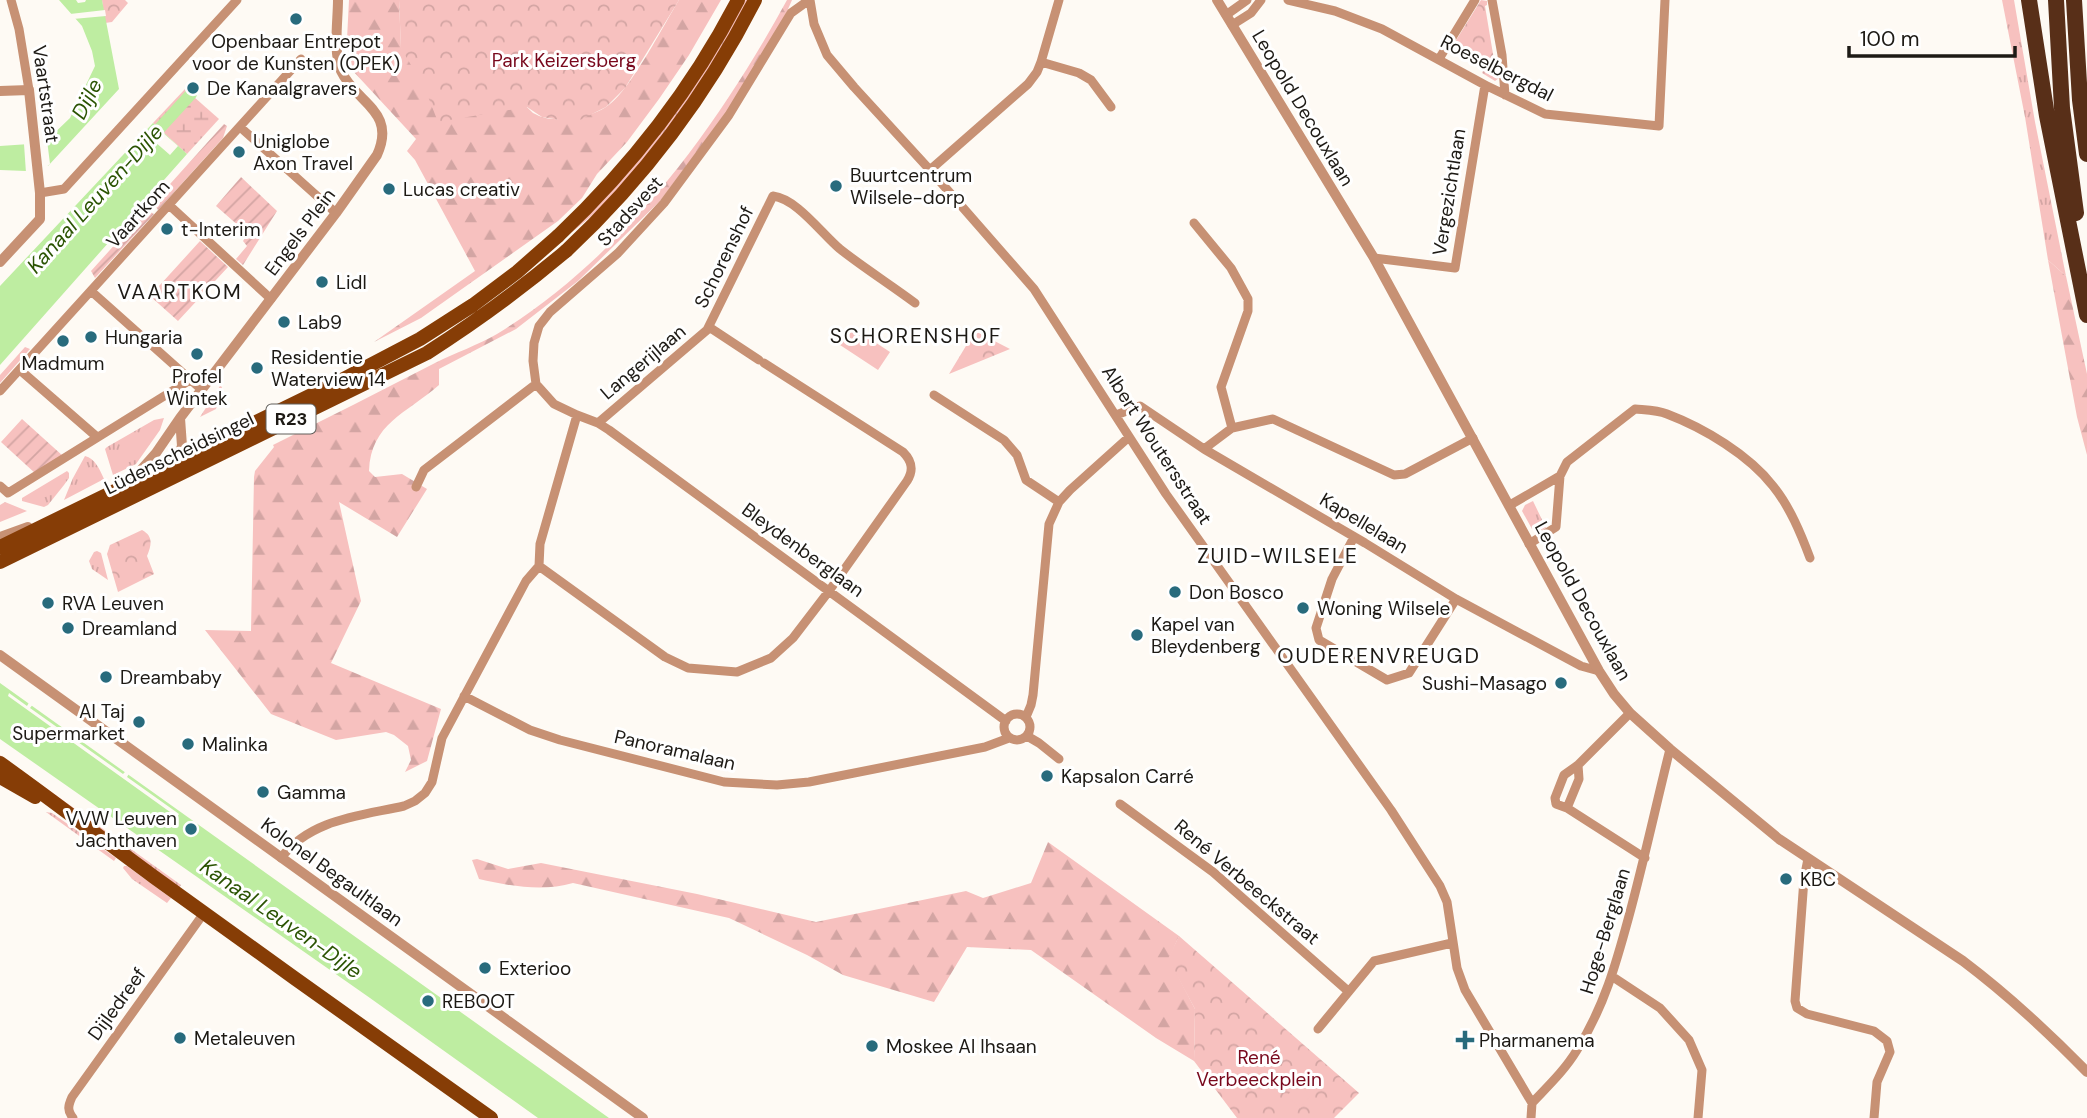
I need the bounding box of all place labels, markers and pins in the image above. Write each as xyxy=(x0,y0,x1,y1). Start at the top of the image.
marker: Openbaar Entrepot voor de Kunsten (OPEK) xyxy=(288,11,304,27)
place label: Openbaar Entrepot voor de Kunsten (OPEK) xyxy=(192,29,400,76)
place label: De Kanaalgravers xyxy=(207,76,357,101)
marker: De Kanaalgravers xyxy=(185,80,201,96)
place label: Uniglobe Axon Travel xyxy=(253,129,353,176)
marker: Uniglobe Axon Travel xyxy=(231,144,247,160)
place label: Buurtcentrum Wilsele-dorp xyxy=(850,163,972,210)
place label: Lucas creativ xyxy=(403,177,520,202)
marker: Buurtcentrum Wilsele-dorp xyxy=(828,178,844,194)
marker: Lucas creativ xyxy=(381,181,397,197)
place label: t-Interim xyxy=(181,217,261,242)
marker: t-Interim xyxy=(159,221,175,237)
place label: Lidl xyxy=(336,270,367,295)
marker: Lidl xyxy=(314,274,330,290)
place label: Lab9 xyxy=(298,310,342,335)
marker: Lab9 xyxy=(276,314,292,330)
place label: Hungaria xyxy=(105,325,183,350)
marker: Hungaria xyxy=(83,329,99,345)
marker: Madmum xyxy=(55,333,71,349)
place label: Residentie Waterview 14 xyxy=(271,345,386,392)
marker: Profel Wintek xyxy=(189,346,205,362)
place label: Madmum xyxy=(22,351,104,376)
marker: Residentie Waterview 14 xyxy=(249,360,265,376)
place label: Profel Wintek xyxy=(166,364,228,411)
place label: Don Bosco xyxy=(1189,580,1284,605)
marker: Don Bosco xyxy=(1167,584,1183,600)
place label: RVA Leuven xyxy=(62,591,164,616)
marker: RVA Leuven xyxy=(40,595,56,611)
place label: Woning Wilsele xyxy=(1317,596,1450,621)
marker: Woning Wilsele xyxy=(1295,600,1311,616)
place label: Kapel van Bleydenberg xyxy=(1151,612,1261,659)
place label: Dreamland xyxy=(82,616,177,641)
marker: Dreamland xyxy=(60,620,76,636)
marker: Kapel van Bleydenberg xyxy=(1129,627,1145,643)
place label: Dreambaby xyxy=(120,665,222,690)
marker: Dreambaby xyxy=(98,669,114,685)
place label: Sushi-Masago xyxy=(1422,671,1547,696)
marker: Sushi-Masago xyxy=(1553,675,1569,691)
place label: Al Taj Supermarket xyxy=(12,699,125,746)
marker: Al Taj Supermarket xyxy=(131,714,147,730)
place label: Malinka xyxy=(202,732,268,757)
marker: Malinka xyxy=(180,736,196,752)
place label: Kapsalon Carré xyxy=(1061,764,1194,789)
marker: Kapsalon Carré xyxy=(1039,768,1055,784)
place label: Gamma xyxy=(277,780,346,805)
marker: Gamma xyxy=(255,784,271,800)
place label: VVW Leuven Jachthaven xyxy=(66,806,177,853)
marker: VVW Leuven Jachthaven xyxy=(183,821,199,837)
place label: KBC xyxy=(1800,867,1836,892)
marker: KBC xyxy=(1778,871,1794,887)
place label: Exterioo xyxy=(499,956,571,981)
marker: Exterioo xyxy=(477,960,493,976)
place label: REBOOT xyxy=(442,989,515,1014)
marker: REBOOT xyxy=(420,993,436,1009)
place label: Metaleuven xyxy=(194,1026,295,1051)
place label: Pharmanema xyxy=(1479,1028,1595,1053)
marker: Metaleuven xyxy=(172,1030,188,1046)
marker: Pharmanema xyxy=(1457,1032,1473,1048)
place label: Moskee Al Ihsaan xyxy=(886,1034,1037,1059)
marker: Moskee Al Ihsaan xyxy=(864,1038,880,1054)

